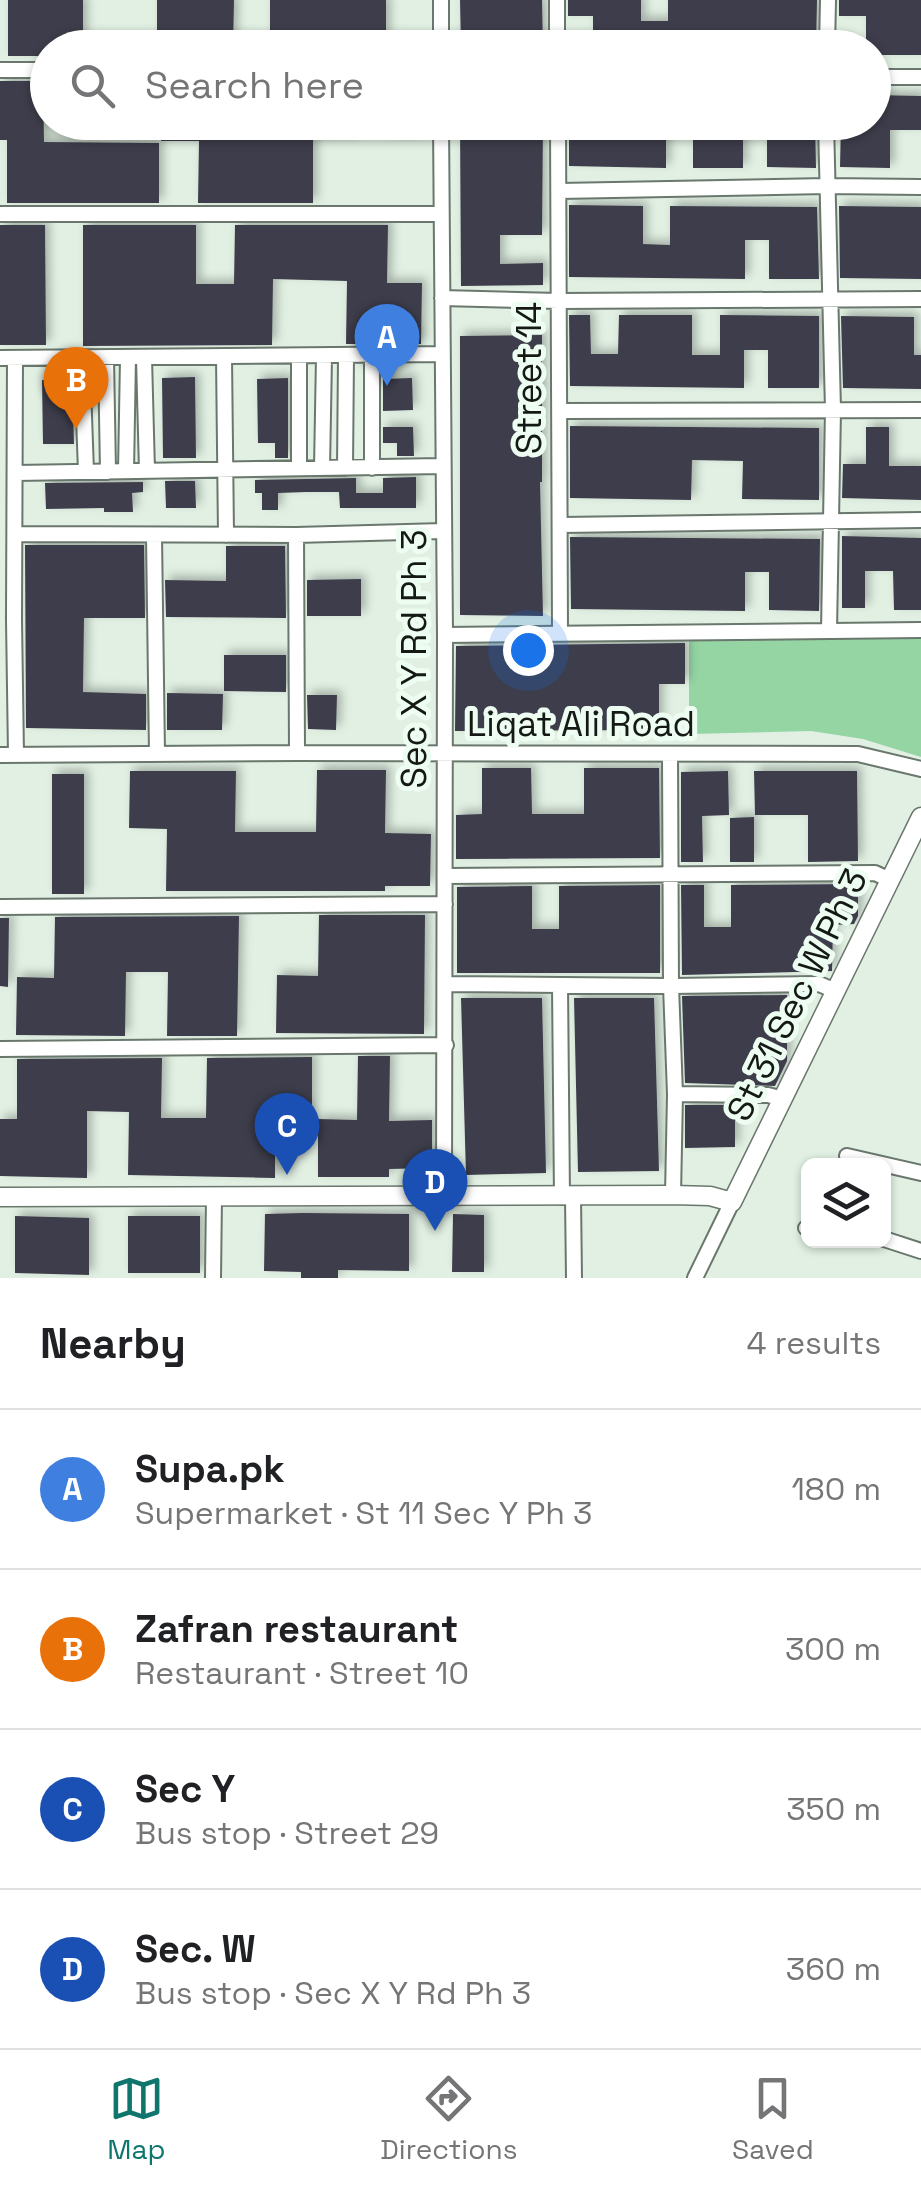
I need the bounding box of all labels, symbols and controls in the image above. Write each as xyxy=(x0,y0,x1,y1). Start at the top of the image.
search box xyxy=(30,30,891,140)
icon: search xyxy=(65,58,120,113)
text: Search here xyxy=(145,61,364,109)
street label: Street 14 xyxy=(507,302,551,454)
pin: A xyxy=(354,304,420,386)
pin: B xyxy=(44,346,108,429)
street label: Sec X Y Rd Ph 3 xyxy=(392,529,436,789)
your location xyxy=(503,625,554,676)
street label: Liqat Ali Road xyxy=(467,702,695,746)
street label: St 31 Sec W Ph 3 xyxy=(717,862,877,1128)
pin: C xyxy=(254,1092,320,1175)
pin: D xyxy=(402,1148,468,1231)
map controls xyxy=(801,1158,891,1248)
button: layers xyxy=(801,1158,891,1248)
text: Nearby xyxy=(40,1317,186,1370)
text: 4 results xyxy=(746,1323,881,1363)
text: Supa.pk xyxy=(135,1445,285,1493)
text: A xyxy=(62,1469,83,1509)
text: 180 m xyxy=(791,1469,881,1509)
text: Supermarket · St 11 Sec Y Ph 3 xyxy=(135,1493,592,1533)
text: Zafran restaurant xyxy=(135,1605,458,1653)
text: B xyxy=(62,1629,83,1669)
text: 300 m xyxy=(785,1629,881,1669)
text: Restaurant · Street 10 xyxy=(135,1653,469,1693)
text: Sec Y xyxy=(135,1765,235,1813)
text: C xyxy=(62,1789,83,1829)
text: 350 m xyxy=(786,1789,881,1829)
text: Bus stop · Street 29 xyxy=(135,1813,439,1853)
text: Sec. W xyxy=(135,1925,256,1973)
text: D xyxy=(62,1949,83,1989)
text: 360 m xyxy=(786,1949,881,1989)
text: Bus stop · Sec X Y Rd Ph 3 xyxy=(135,1973,531,2013)
tab: Map xyxy=(107,2071,166,2167)
tab: Directions xyxy=(380,2071,517,2167)
tab: Saved xyxy=(732,2071,814,2167)

